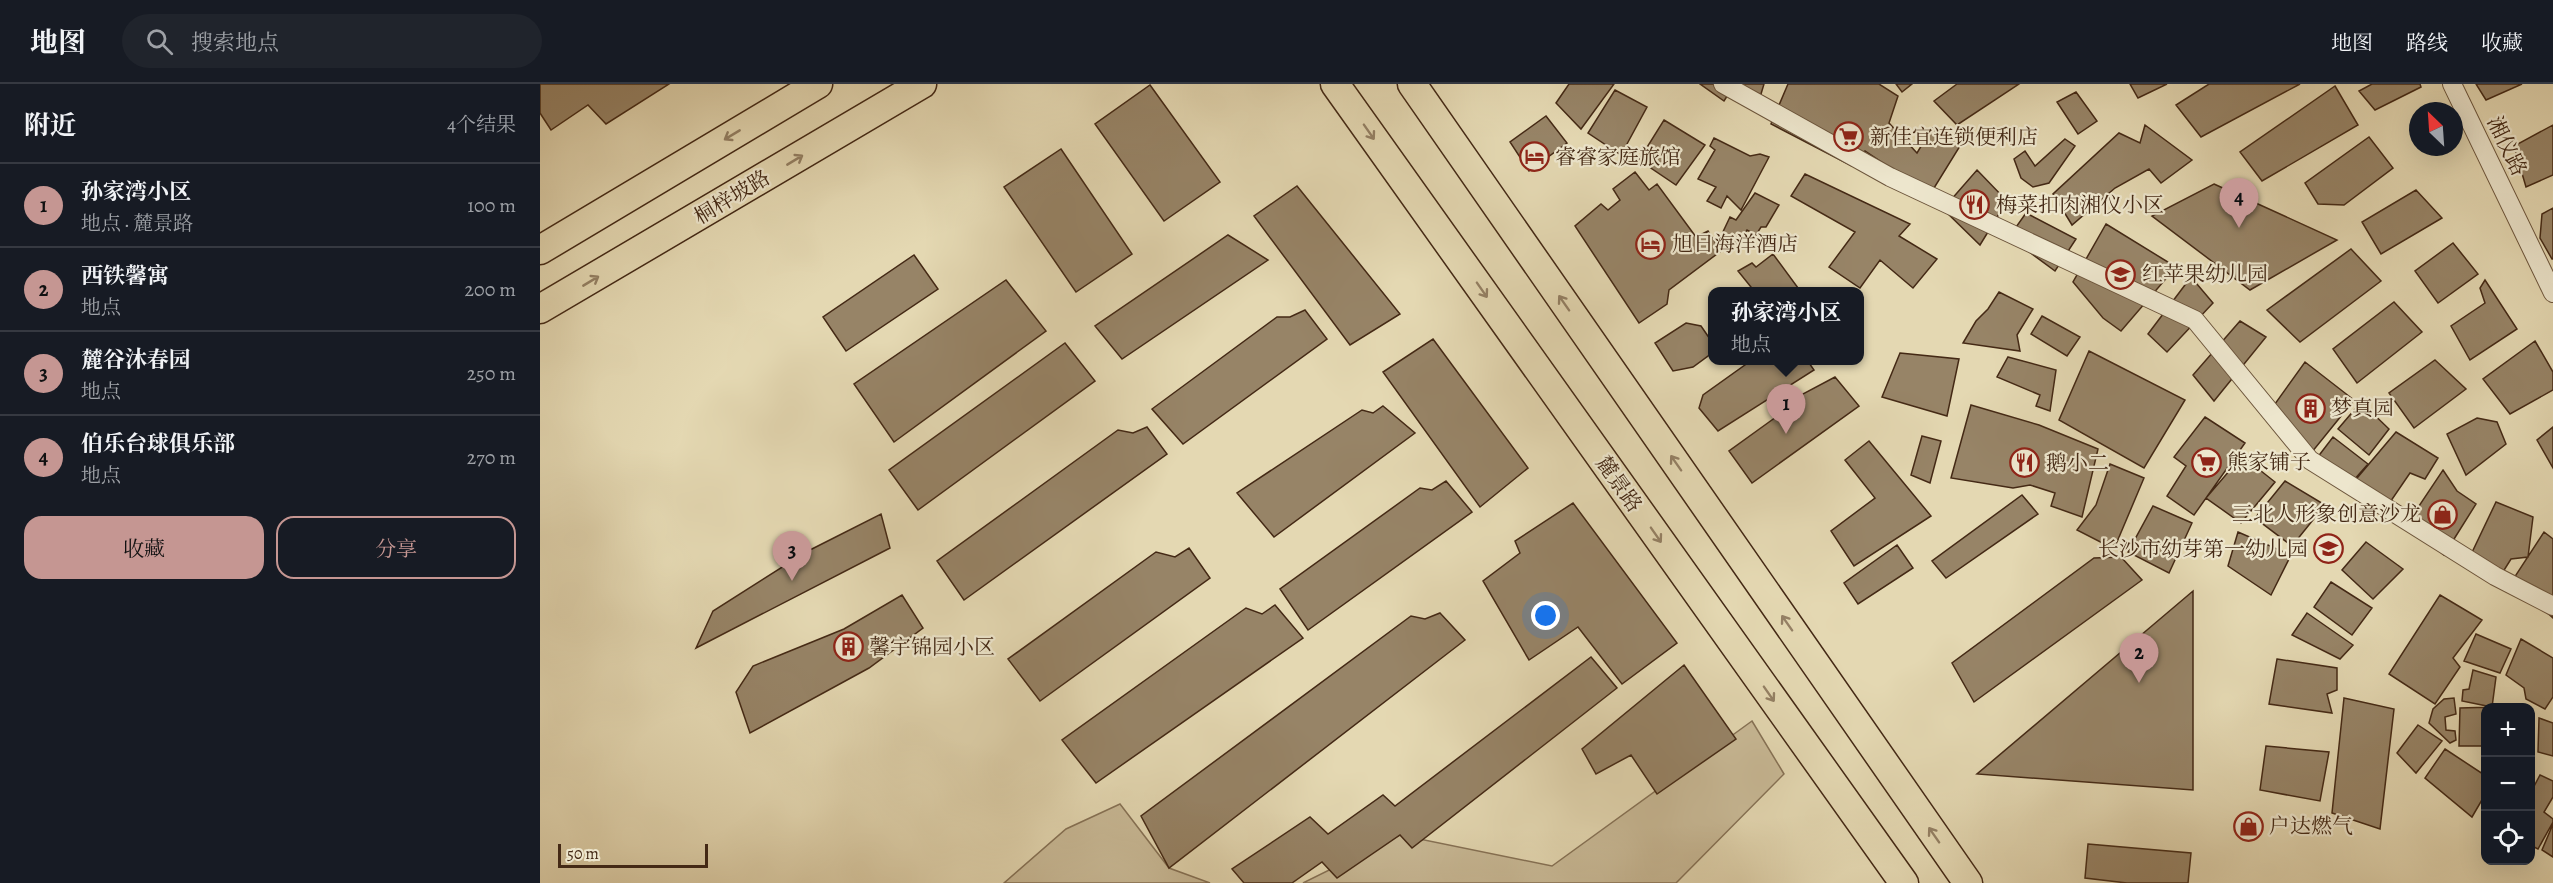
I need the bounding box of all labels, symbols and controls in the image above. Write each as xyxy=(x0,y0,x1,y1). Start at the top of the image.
search box xyxy=(122,14,542,68)
text: 地图 xyxy=(30,24,86,62)
icon: search xyxy=(143,25,176,58)
text: 搜索地点 xyxy=(191,28,279,58)
text: 地图 xyxy=(2331,29,2373,57)
text: 路线 xyxy=(2406,29,2448,57)
text: 收藏 xyxy=(2481,29,2523,57)
north arrow xyxy=(2409,102,2463,156)
text: 附近 xyxy=(24,108,76,143)
text: 4个结果 xyxy=(447,111,516,138)
street label: 湘仪路 xyxy=(2481,112,2533,180)
supermarket icon: 新佳宜连锁便利店 xyxy=(1833,121,1865,153)
one-way arrow xyxy=(1363,123,1375,139)
place label: 新佳宜连锁便利店 xyxy=(1870,123,2038,151)
one-way arrow xyxy=(724,130,741,142)
hotel icon: 睿睿家庭旅馆 xyxy=(1518,141,1550,173)
place label: 睿睿家庭旅馆 xyxy=(1555,143,1681,171)
one-way arrow xyxy=(786,153,803,165)
street label: 桐梓坡路 xyxy=(689,163,775,231)
text: 孙家湾小区 xyxy=(81,177,191,207)
pin: 4 xyxy=(2220,178,2258,228)
restaurant icon: 梅菜扣肉湘仪小区 xyxy=(1959,189,1991,221)
place label: 梅菜扣肉湘仪小区 xyxy=(1996,191,2164,219)
text: 1 xyxy=(40,192,47,219)
text: 100 m xyxy=(467,192,516,219)
text: 地点 · 麓景路 xyxy=(81,210,193,237)
hotel icon: 旭日海洋酒店 xyxy=(1635,228,1667,260)
place label: 旭日海洋酒店 xyxy=(1672,230,1798,258)
school or university icon: 红苹果幼儿园 xyxy=(2105,258,2137,290)
place label: 红苹果幼儿园 xyxy=(2142,260,2268,288)
text: 西铁馨寓 xyxy=(81,261,169,291)
one-way arrow xyxy=(582,274,599,286)
text: 2 xyxy=(39,276,48,303)
text: 200 m xyxy=(465,276,516,303)
one-way arrow xyxy=(1476,282,1488,298)
popup xyxy=(1708,287,1864,365)
text: 地点 xyxy=(81,294,121,321)
one-way arrow xyxy=(1558,295,1570,312)
text: 孙家湾小区 xyxy=(1731,298,1841,328)
text: 地点 xyxy=(1731,331,1771,358)
text: 麓谷沐春园 xyxy=(81,345,191,375)
text: 3 xyxy=(39,360,48,387)
text: 250 m xyxy=(467,360,516,387)
text: 地点 xyxy=(81,378,121,405)
pin: 1 xyxy=(1766,384,1806,434)
building icon: 梦真园 xyxy=(2294,392,2326,424)
place label: 梦真园 xyxy=(2331,394,2394,422)
text: 伯乐台球俱乐部 xyxy=(81,429,235,459)
text: 4 xyxy=(39,444,48,471)
text: 270 m xyxy=(467,444,516,471)
supermarket icon: 熊家铺子 xyxy=(2190,446,2222,478)
restaurant icon: 鹅小二 xyxy=(2009,447,2041,479)
place label: 熊家铺子 xyxy=(2227,448,2311,476)
place label: 鹅小二 xyxy=(2046,449,2109,477)
street label: 麓景路 xyxy=(1589,450,1649,518)
one-way arrow xyxy=(1670,455,1682,472)
text: 地点 xyxy=(81,462,121,489)
shop icon: 三北人形象创意沙龙 xyxy=(2426,498,2458,530)
place label: 三北人形象创意沙龙 xyxy=(2232,500,2421,528)
button: 收藏 xyxy=(24,516,264,579)
button: 分享 xyxy=(276,516,516,579)
one-way arrow xyxy=(1650,526,1662,542)
pin: 3 xyxy=(772,532,812,581)
school or university icon: 长沙市幼芽第一幼儿园 xyxy=(2313,533,2345,565)
place label: 长沙市幼芽第一幼儿园 xyxy=(2098,535,2308,563)
your location xyxy=(1531,601,1560,630)
one-way arrow xyxy=(1781,616,1793,632)
building icon: 馨宇锦园小区 xyxy=(832,631,864,663)
place label: 馨宇锦园小区 xyxy=(869,633,995,661)
pin: 2 xyxy=(2120,634,2158,683)
one-way arrow xyxy=(1763,685,1775,701)
map controls xyxy=(2481,703,2535,865)
button: + xyxy=(2481,703,2535,757)
button: − xyxy=(2481,757,2535,811)
shop icon: 户达燃气 xyxy=(2232,810,2264,842)
button: locate xyxy=(2481,811,2535,865)
place label: 户达燃气 xyxy=(2269,812,2353,840)
one-way arrow xyxy=(1928,827,1940,844)
scale bar xyxy=(558,841,708,868)
text: 50 m xyxy=(567,843,599,865)

